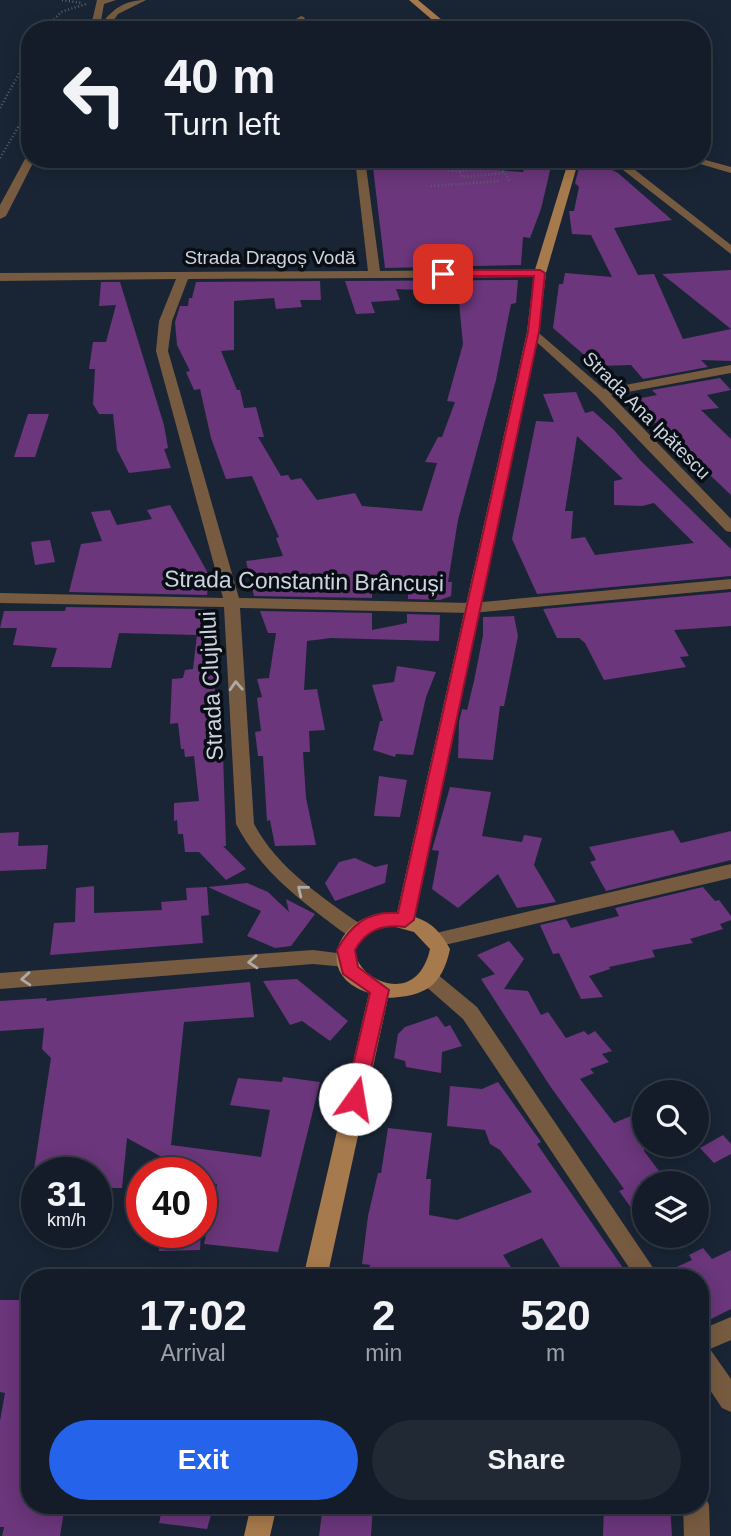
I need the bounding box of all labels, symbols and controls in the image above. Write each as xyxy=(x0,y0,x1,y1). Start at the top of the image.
icon: left xyxy=(49,49,140,140)
text: 40 m xyxy=(164,49,276,103)
text: Turn left xyxy=(164,106,280,142)
pin xyxy=(413,244,473,304)
street label: Strada Dragoș Vodă xyxy=(184,247,356,268)
icon: arrive xyxy=(424,255,462,293)
street label: Strada Ana Ipătescu xyxy=(579,347,715,483)
street label: Strada Constantin Brâncuși xyxy=(164,566,444,596)
street label: Strada Clujului xyxy=(194,611,228,761)
one-way arrow xyxy=(228,680,243,691)
one-way arrow xyxy=(298,885,310,898)
one-way arrow xyxy=(247,954,258,969)
one-way arrow xyxy=(20,971,31,986)
position arrow xyxy=(318,1062,392,1136)
map controls xyxy=(632,1080,709,1248)
button: search xyxy=(632,1080,709,1157)
speed limit sign: 40 xyxy=(126,1157,217,1248)
button: layers xyxy=(632,1171,709,1248)
text: 31 xyxy=(47,1174,86,1213)
text: km/h xyxy=(47,1210,86,1230)
text: 17:02 xyxy=(139,1292,247,1339)
text: 2 xyxy=(372,1292,395,1339)
text: 520 xyxy=(521,1292,591,1339)
text: Arrival xyxy=(160,1340,226,1366)
text: min xyxy=(365,1340,402,1366)
text: m xyxy=(546,1340,565,1366)
button: Exit xyxy=(49,1420,358,1500)
button: Share xyxy=(372,1420,681,1500)

